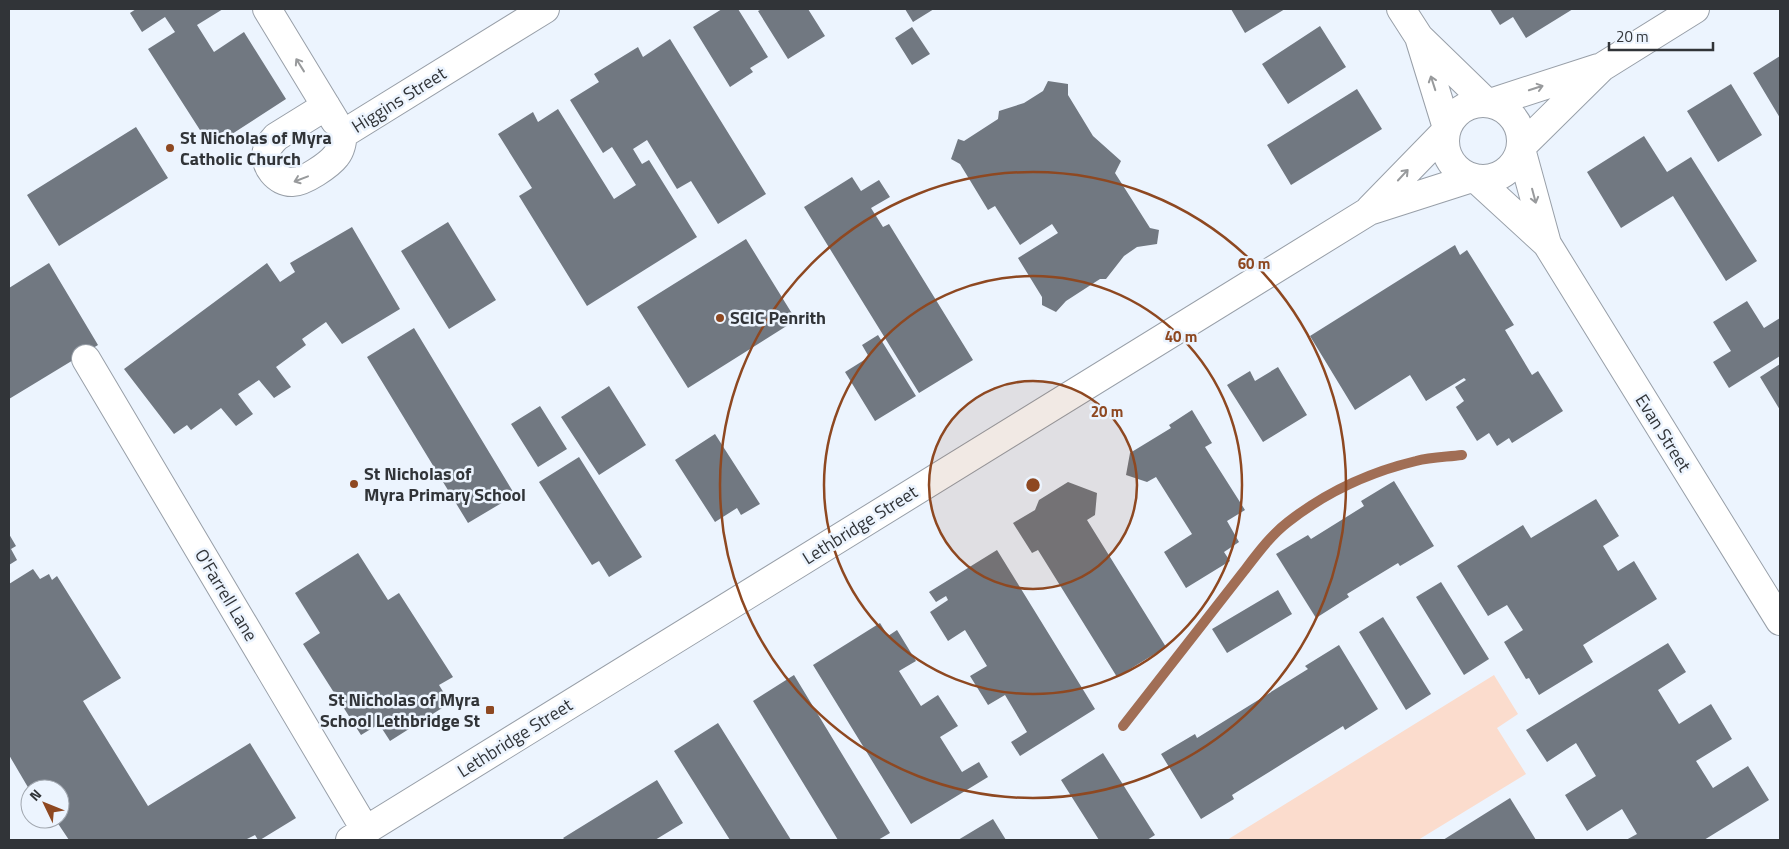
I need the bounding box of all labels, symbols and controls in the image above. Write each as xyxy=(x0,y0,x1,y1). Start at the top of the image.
scale bar xyxy=(1609,20,1713,52)
text: 20 m xyxy=(1616,25,1649,48)
one-way arrow xyxy=(294,58,305,72)
street label: Higgins Street xyxy=(346,59,452,139)
one-way arrow xyxy=(1428,75,1437,91)
one-way arrow xyxy=(1528,83,1543,92)
place label: St Nicholas of Myra Catholic Church xyxy=(180,124,332,172)
marker: St Nicholas of Myra Catholic Church xyxy=(164,142,176,154)
one-way arrow xyxy=(1397,169,1409,181)
one-way arrow xyxy=(294,175,309,184)
one-way arrow xyxy=(1529,187,1539,203)
text: 60 m xyxy=(1238,252,1270,275)
place label: SCIC Penrith xyxy=(730,304,826,331)
marker: SCIC Penrith xyxy=(714,312,726,324)
text: 40 m xyxy=(1165,325,1197,348)
street label: Evan Street xyxy=(1629,389,1698,477)
text: 20 m xyxy=(1091,400,1123,423)
place label: St Nicholas of Myra Primary School xyxy=(364,460,526,508)
centre of rings xyxy=(1024,476,1042,494)
marker: St Nicholas of Myra Primary School xyxy=(348,478,360,490)
street label: Lethbridge Street xyxy=(797,478,923,571)
street label: O'Farrell Lane xyxy=(188,543,265,646)
place label: St Nicholas of Myra School Lethbridge St xyxy=(320,686,480,734)
street label: Lethbridge Street xyxy=(452,691,578,784)
marker: St Nicholas of Myra School Lethbridge St xyxy=(484,704,496,716)
north arrow xyxy=(20,779,70,829)
text: N xyxy=(24,784,46,806)

